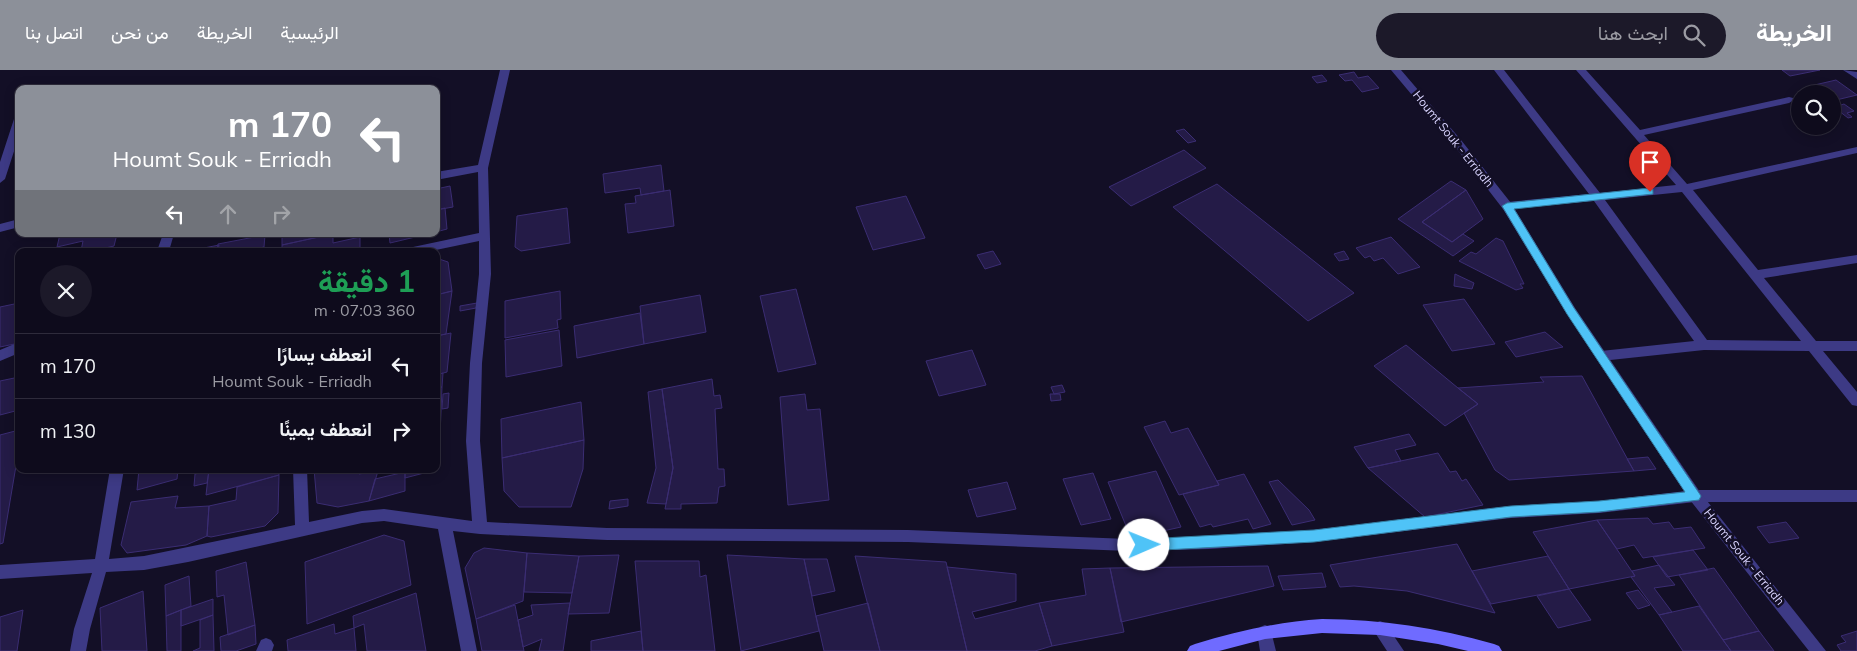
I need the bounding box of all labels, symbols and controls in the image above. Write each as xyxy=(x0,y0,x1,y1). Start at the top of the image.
search box xyxy=(1376,13,1726,58)
text: الخريطة xyxy=(1756,17,1832,47)
text: اتصل بنا xyxy=(25,21,83,44)
text: من نحن xyxy=(111,21,169,44)
text: الخريطة xyxy=(197,21,252,44)
text: الرئيسية xyxy=(280,21,339,44)
text: ابحث هنا xyxy=(1598,21,1668,45)
icon: search xyxy=(1680,21,1708,49)
map controls xyxy=(1791,85,1841,135)
button: search xyxy=(1791,85,1841,135)
street label: Houmt Souk - Erriadh xyxy=(1410,87,1497,190)
text: 170 m xyxy=(228,102,332,146)
icon: left xyxy=(350,105,415,170)
pin xyxy=(1629,141,1671,192)
text: Houmt Souk - Erriadh xyxy=(113,145,332,173)
icon: arrive xyxy=(1636,148,1664,176)
icon: left xyxy=(161,200,189,228)
icon: ahead xyxy=(214,200,242,228)
icon: right xyxy=(267,200,295,228)
text: 1 دقيقة xyxy=(318,262,415,300)
button: close xyxy=(40,265,92,317)
text: 360 m · 07:03 xyxy=(314,300,415,320)
text: انعطف يسارًا xyxy=(277,342,372,366)
icon: left xyxy=(387,352,415,380)
text: 170 m xyxy=(40,354,96,378)
text: Houmt Souk - Erriadh xyxy=(212,371,372,391)
text: انعطف يمينًا xyxy=(279,417,372,441)
icon: right xyxy=(387,417,415,445)
text: 130 m xyxy=(40,419,96,443)
street label: Houmt Souk - Erriadh xyxy=(1701,505,1788,608)
position arrow xyxy=(1117,518,1169,570)

